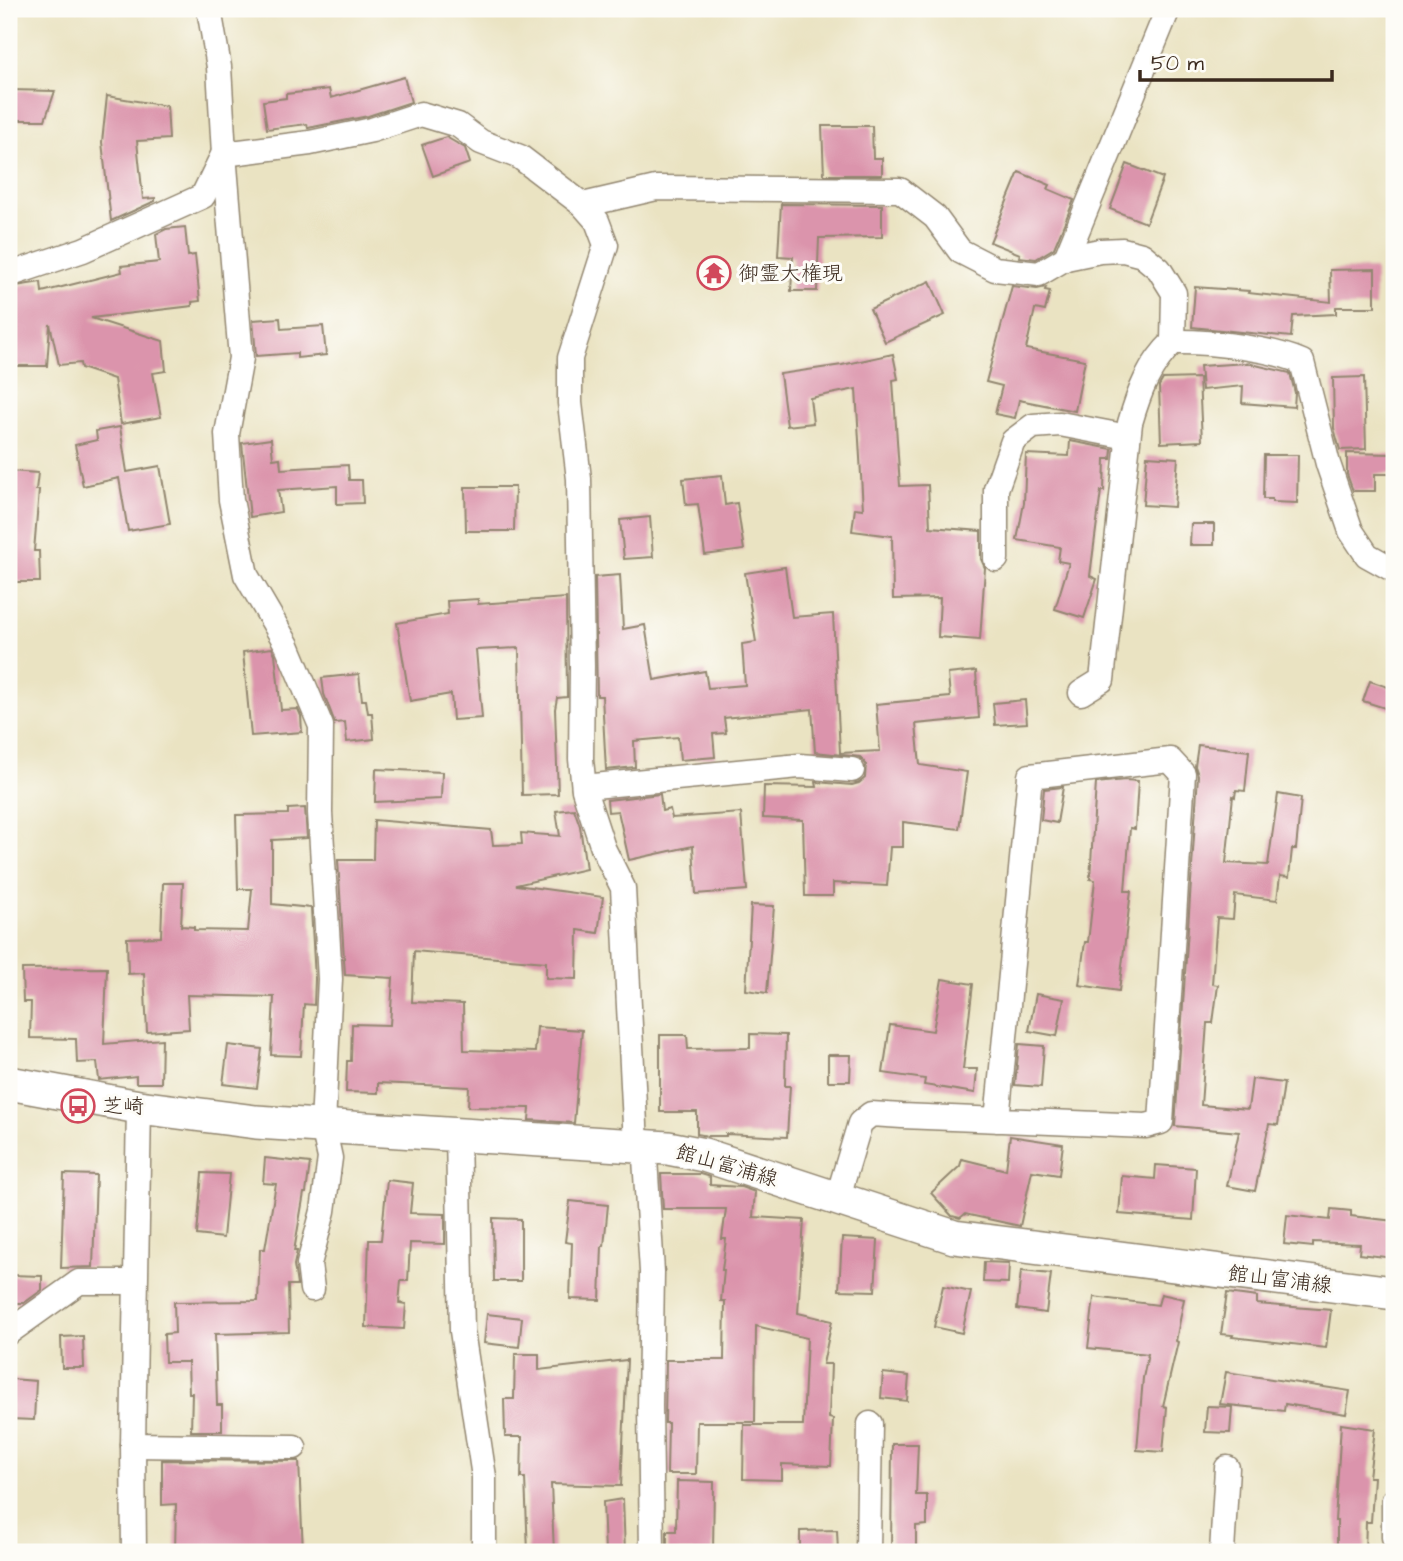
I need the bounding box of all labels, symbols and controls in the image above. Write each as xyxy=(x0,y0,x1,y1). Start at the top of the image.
scale bar xyxy=(1140,38,1333,82)
text: 50 m xyxy=(1151,49,1205,78)
temple icon: 御霊大権現 xyxy=(695,254,733,292)
place label: 御霊大権現 xyxy=(738,259,843,288)
bus stop icon: 芝崎 xyxy=(59,1087,97,1125)
place label: 芝崎 xyxy=(102,1092,144,1121)
street label: 館山富浦線 xyxy=(672,1137,781,1194)
street label: 館山富浦線 xyxy=(1226,1259,1334,1300)

